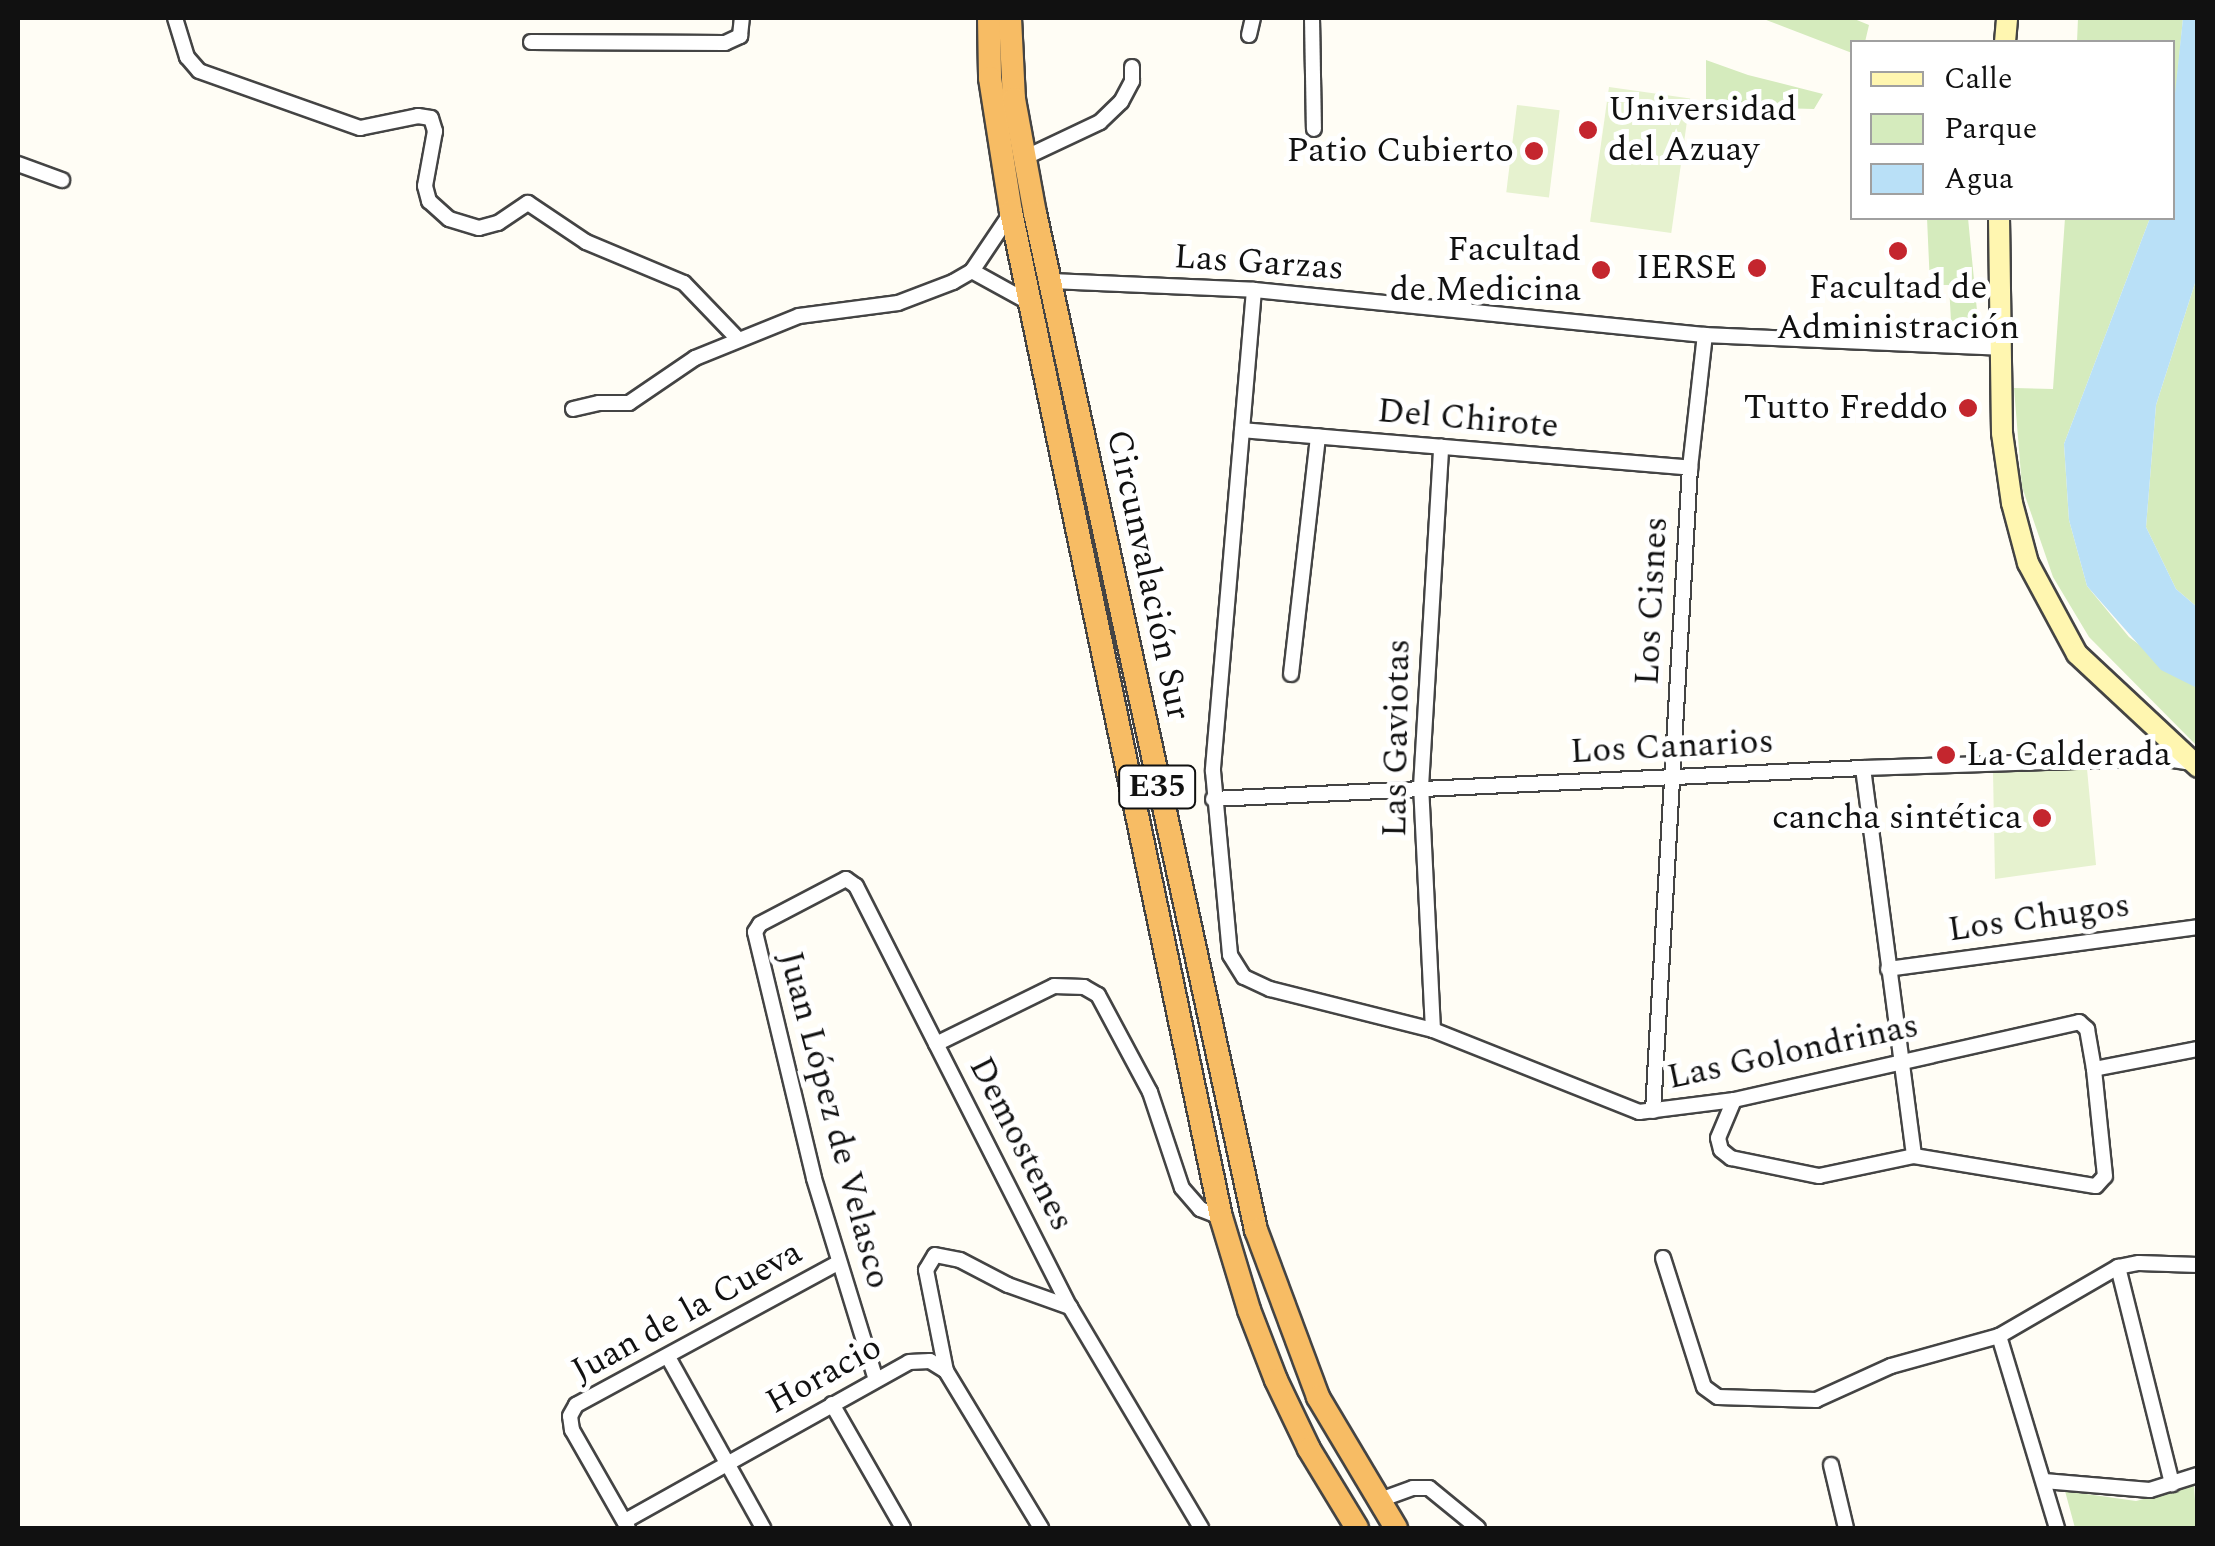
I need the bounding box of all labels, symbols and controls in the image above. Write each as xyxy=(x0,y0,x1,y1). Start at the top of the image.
legend xyxy=(1850,40,2175,220)
text: Calle xyxy=(1944,56,2012,102)
place label: Universidad del Azuay xyxy=(1608,89,1797,171)
text: Parque xyxy=(1944,106,2037,152)
marker: Universidad del Azuay xyxy=(1577,119,1599,141)
place label: Patio Cubierto xyxy=(1287,130,1514,172)
marker: Patio Cubierto xyxy=(1523,140,1545,162)
text: Agua xyxy=(1944,156,2014,202)
place label: Facultad de Medicina xyxy=(1390,229,1581,311)
street label: Las Garzas xyxy=(1173,236,1345,290)
marker: Facultad de Administración xyxy=(1887,240,1909,262)
place label: IERSE xyxy=(1636,247,1737,289)
marker: IERSE xyxy=(1746,257,1768,279)
marker: Facultad de Medicina xyxy=(1590,259,1612,281)
place label: Facultad de Administración xyxy=(1776,267,2020,349)
place label: Tutto Freddo xyxy=(1743,387,1948,429)
street label: Del Chirote xyxy=(1376,390,1560,448)
marker: Tutto Freddo xyxy=(1957,397,1979,419)
street label: Circunvalación Sur xyxy=(1097,426,1199,724)
street label: Los Cisnes xyxy=(1627,516,1677,686)
street label: Las Gaviotas xyxy=(1374,638,1420,838)
street label: Los Canarios xyxy=(1569,721,1775,773)
place label: La Calderada xyxy=(1966,734,2171,776)
marker: La Calderada xyxy=(1935,744,1957,766)
road number: E35 xyxy=(1117,760,1197,814)
place label: cancha sintética xyxy=(1772,797,2022,839)
marker: cancha sintética xyxy=(2031,807,2053,829)
street label: Los Chugos xyxy=(1945,884,2133,952)
street label: Juan López de Velasco xyxy=(769,947,899,1293)
street label: Las Golondrinas xyxy=(1664,1005,1922,1099)
street label: Demostenes xyxy=(959,1050,1083,1238)
street label: Juan de la Cueva xyxy=(565,1231,809,1393)
street label: Horacio xyxy=(759,1326,889,1424)

